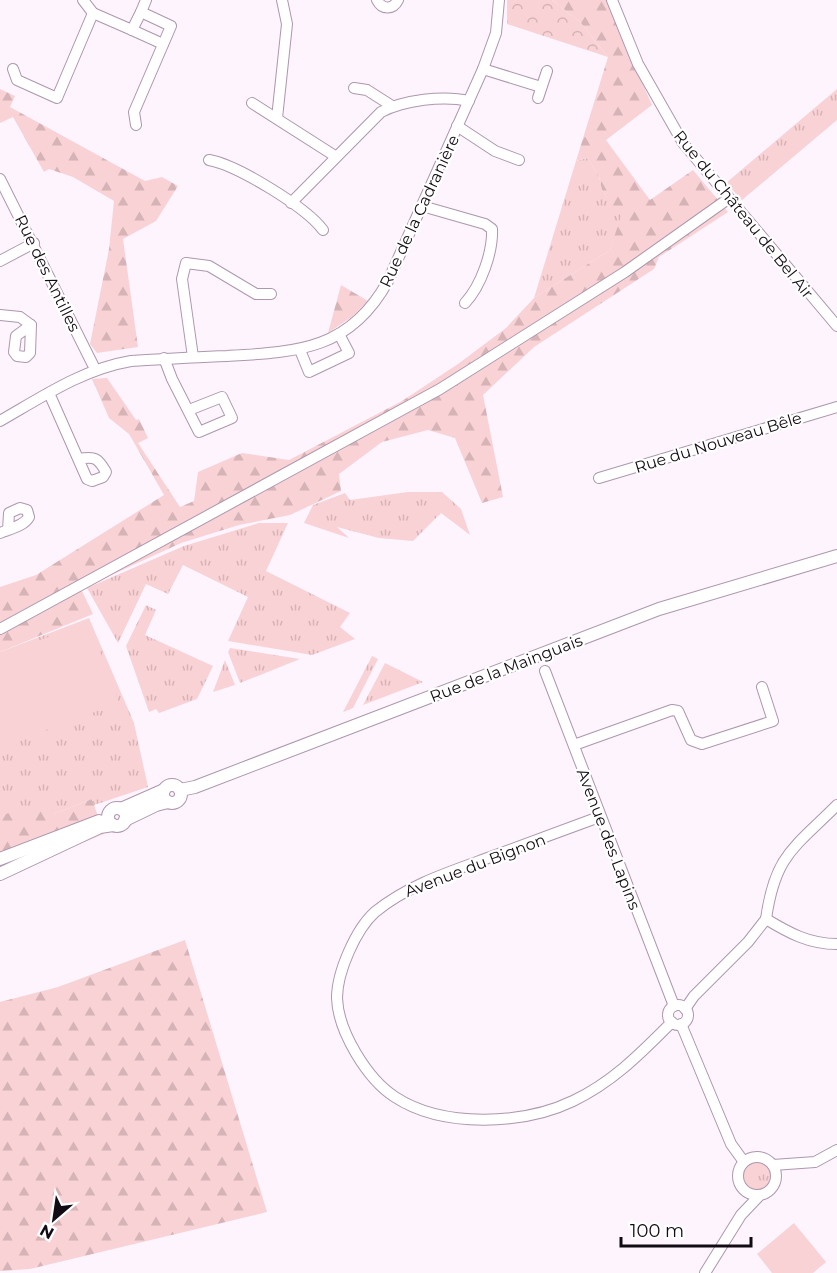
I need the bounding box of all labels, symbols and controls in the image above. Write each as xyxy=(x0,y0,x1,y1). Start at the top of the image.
street label: Rue du Château de Bel Air xyxy=(670,126,817,302)
street label: Rue de la Cadranière xyxy=(376,132,463,291)
street label: Rue des Antilles xyxy=(11,212,84,335)
street label: Rue du Nouveau Bêle xyxy=(632,408,804,477)
street label: Rue de la Mainguais xyxy=(427,631,585,706)
street label: Avenue des Lapins xyxy=(573,766,644,913)
street label: Avenue du Bignon xyxy=(402,830,548,901)
north arrow xyxy=(24,1189,84,1249)
scale bar xyxy=(621,1210,752,1248)
text: N xyxy=(37,1220,57,1243)
text: 100 m xyxy=(630,1220,684,1242)

